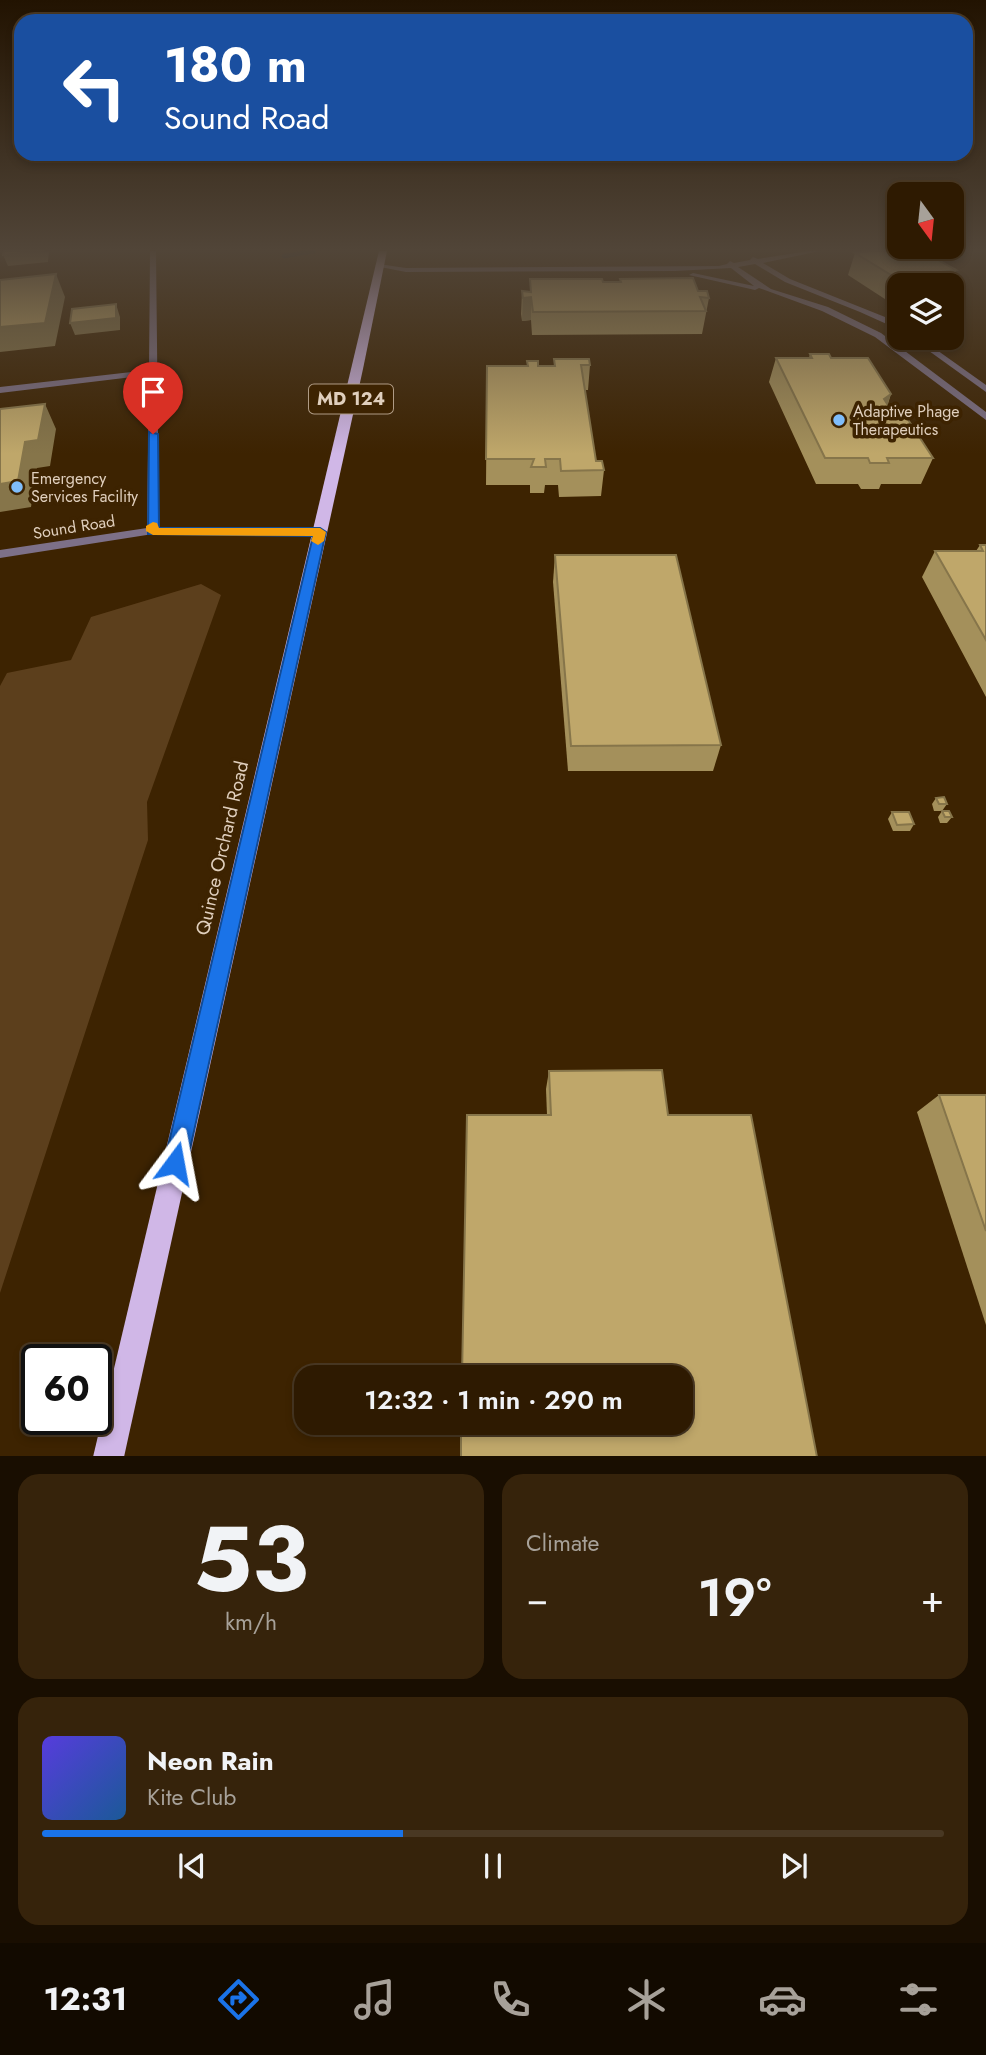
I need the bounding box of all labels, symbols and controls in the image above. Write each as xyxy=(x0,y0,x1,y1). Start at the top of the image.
text: 180 m xyxy=(164,30,307,100)
icon: left xyxy=(49,42,140,133)
text: Sound Road xyxy=(164,95,329,141)
north arrow xyxy=(887,182,964,259)
map controls xyxy=(887,182,964,350)
button: layers xyxy=(887,273,964,350)
pin xyxy=(123,362,183,434)
icon: arrive xyxy=(134,373,172,411)
road number: MD 124 xyxy=(309,384,393,414)
place label: Adaptive Phage Therapeutics xyxy=(853,400,960,441)
marker: Adaptive Phage Therapeutics xyxy=(831,412,847,428)
place label: Emergency Services Facility xyxy=(31,467,139,508)
marker: Emergency Services Facility xyxy=(9,479,25,495)
street label: Sound Road xyxy=(31,509,117,545)
street label: Quince Orchard Road xyxy=(189,758,255,938)
position arrow xyxy=(138,1126,212,1200)
speed limit sign: 60 xyxy=(21,1344,112,1435)
text: 12:32 · 1 min · 290 m xyxy=(364,1381,623,1419)
text: 53 xyxy=(193,1494,309,1625)
text: Climate xyxy=(526,1526,599,1560)
text: 19° xyxy=(698,1560,772,1636)
text: − xyxy=(526,1571,548,1626)
text: + xyxy=(921,1571,944,1626)
text: km/h xyxy=(225,1605,277,1639)
text: Neon Rain xyxy=(147,1742,274,1780)
text: Kite Club xyxy=(147,1780,236,1814)
icon: previous xyxy=(173,1847,211,1885)
icon: pause xyxy=(474,1847,512,1885)
icon: next xyxy=(775,1847,813,1885)
icon: directions xyxy=(214,1975,263,2024)
icon: music xyxy=(350,1975,399,2024)
icon: phone xyxy=(486,1975,535,2024)
icon: climate xyxy=(622,1975,671,2024)
icon: car xyxy=(758,1975,807,2024)
icon: filters xyxy=(894,1975,943,2024)
text: 12:31 xyxy=(43,1976,127,2022)

